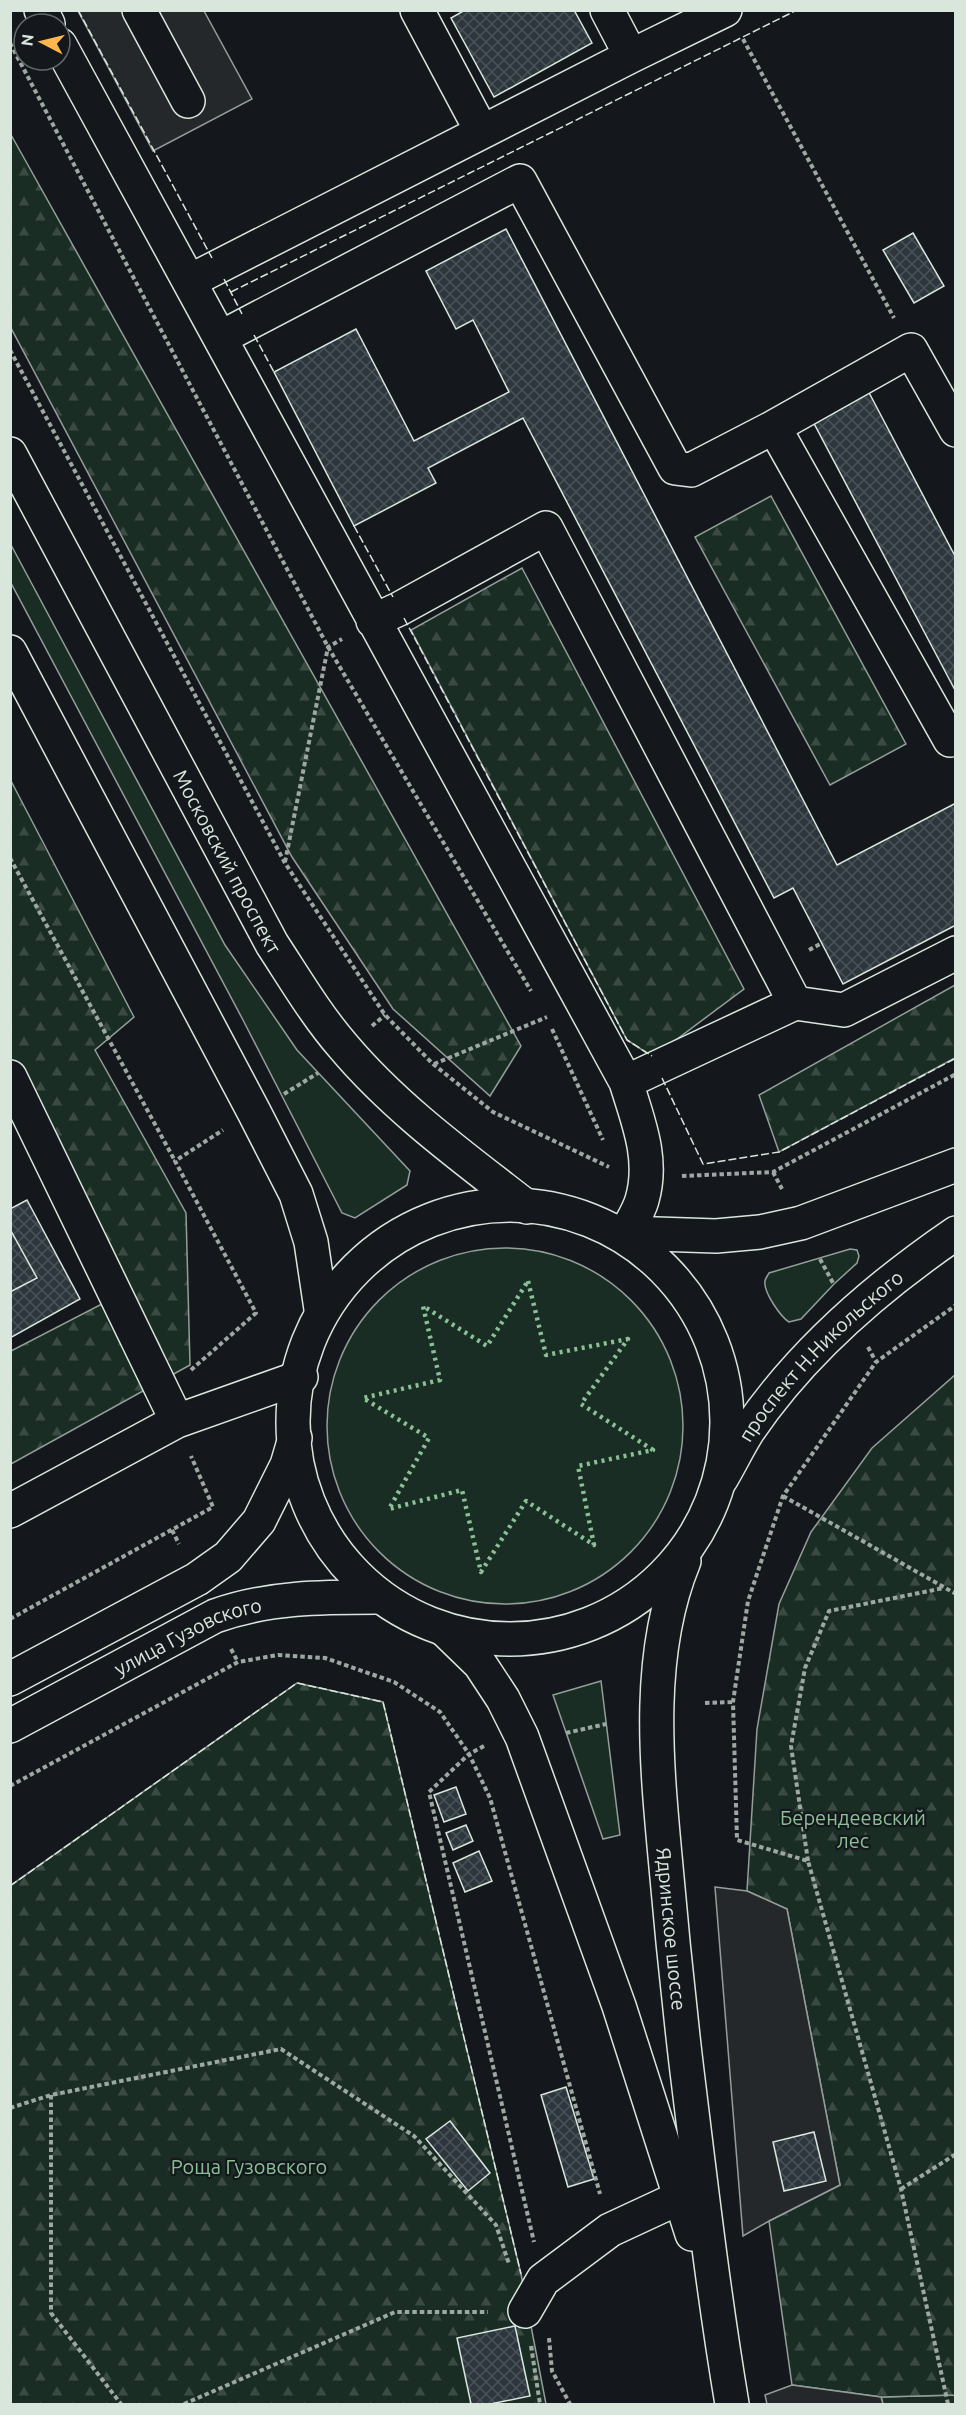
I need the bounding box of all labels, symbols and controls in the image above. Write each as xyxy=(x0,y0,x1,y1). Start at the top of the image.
north arrow xyxy=(12,12,72,72)
text: N xyxy=(17,33,37,47)
street label: Московский проспект xyxy=(169,766,287,958)
street label: проспект Н.Никольского xyxy=(733,1265,907,1445)
street label: улица Гузовского xyxy=(110,1592,263,1680)
park label: Берендеевский лес xyxy=(780,1806,926,1852)
street label: Ядринское шоссе xyxy=(653,1847,692,2012)
park label: Роща Гузовского xyxy=(171,2155,327,2178)

